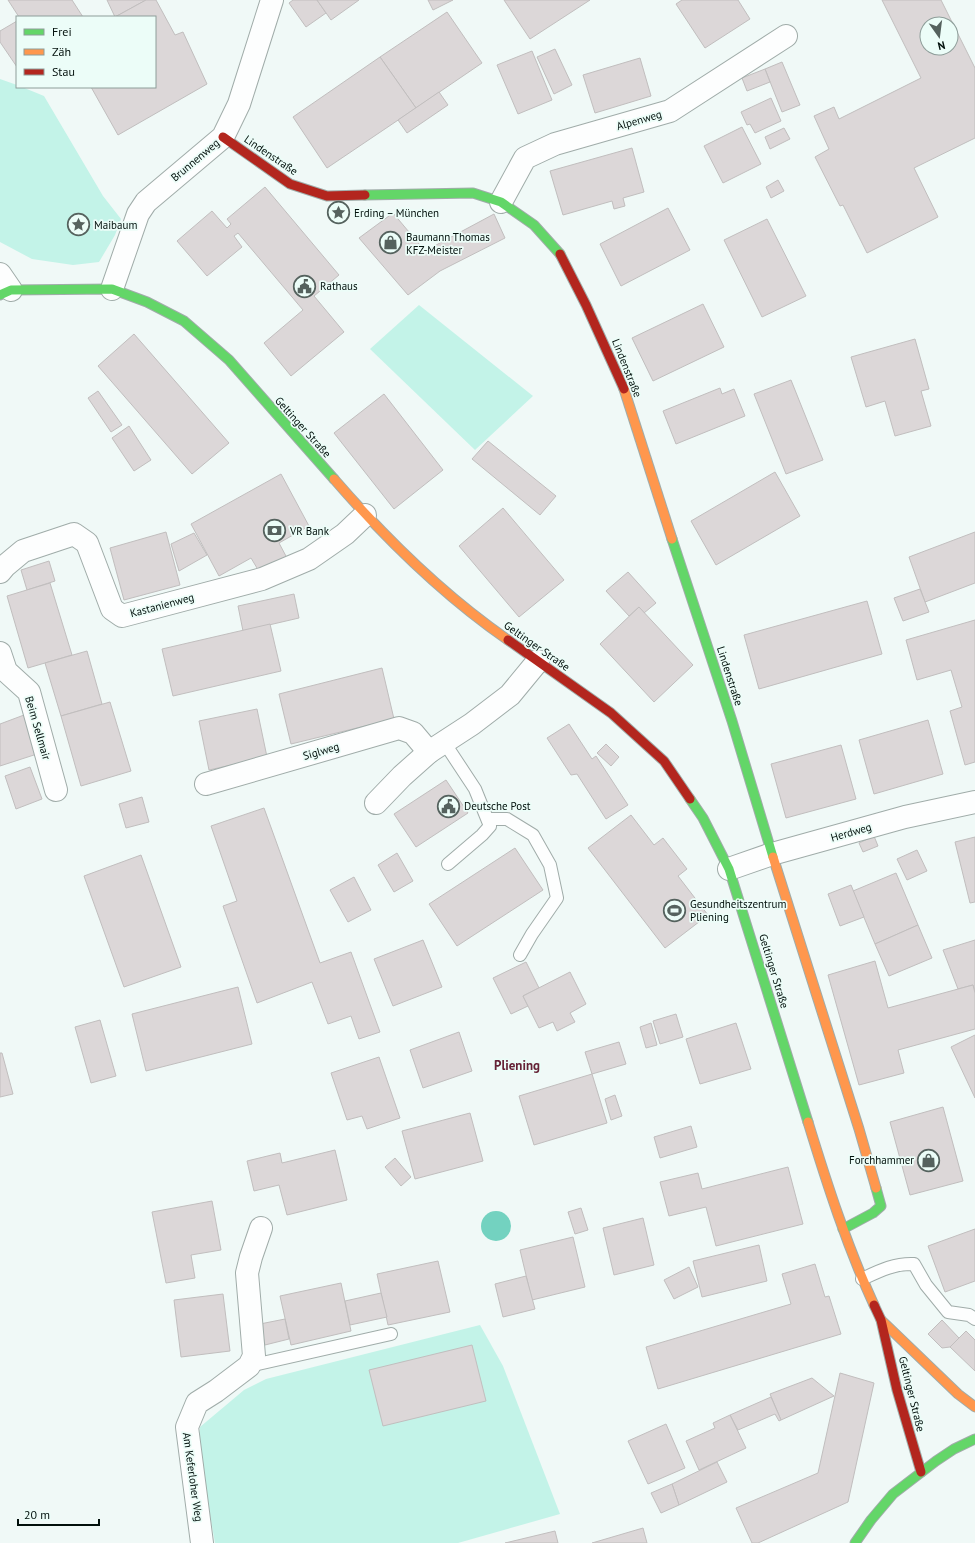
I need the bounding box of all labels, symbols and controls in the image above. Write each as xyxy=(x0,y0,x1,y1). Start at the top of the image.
legend xyxy=(16,16,156,88)
north arrow xyxy=(919,16,959,56)
text: Frei xyxy=(52,24,72,39)
text: N xyxy=(936,38,947,53)
text: Zäh xyxy=(52,44,71,59)
text: Stau xyxy=(52,64,75,79)
street label: Alpenweg xyxy=(615,107,663,133)
street label: Lindenstraße xyxy=(241,132,301,178)
street label: Brunnenweg xyxy=(168,136,222,184)
place icon: Erding – München xyxy=(325,200,351,226)
place label: Erding – München xyxy=(354,206,439,220)
place icon: Maibaum xyxy=(65,212,91,238)
place label: Maibaum xyxy=(94,218,137,232)
shop icon: Baumann Thomas KFZ-Meister xyxy=(378,230,404,256)
place label: Baumann Thomas KFZ-Meister xyxy=(406,230,490,257)
public building icon: Rathaus xyxy=(291,273,317,299)
place label: Rathaus xyxy=(320,279,358,293)
street label: Lindenstraße xyxy=(609,337,645,400)
street label: Geltinger Straße xyxy=(272,394,334,461)
bank icon: VR Bank xyxy=(261,518,287,544)
place label: VR Bank xyxy=(289,524,330,538)
street label: Kastanienweg xyxy=(129,590,196,620)
street label: Geltinger Straße xyxy=(501,618,573,674)
street label: Lindenstraße xyxy=(714,644,746,708)
street label: Beim Sellmair xyxy=(22,694,54,762)
street label: Siglweg xyxy=(301,739,341,763)
public building icon: Deutsche Post xyxy=(435,793,461,819)
place label: Deutsche Post xyxy=(464,799,531,813)
street label: Herdweg xyxy=(829,819,873,845)
sports icon: Gesundheitszentrum Pliening xyxy=(662,897,688,923)
place label: Gesundheitszentrum Pliening xyxy=(690,897,786,924)
street label: Geltinger Straße xyxy=(756,932,792,1010)
district label: Pliening xyxy=(494,1057,540,1074)
shop icon: Forchhammer xyxy=(916,1147,942,1173)
place label: Forchhammer xyxy=(849,1153,914,1167)
street label: Geltinger Straße xyxy=(896,1355,928,1434)
street label: Am Keferloher Weg xyxy=(180,1431,206,1523)
scale bar xyxy=(18,1501,99,1527)
text: 20 m xyxy=(24,1507,50,1522)

